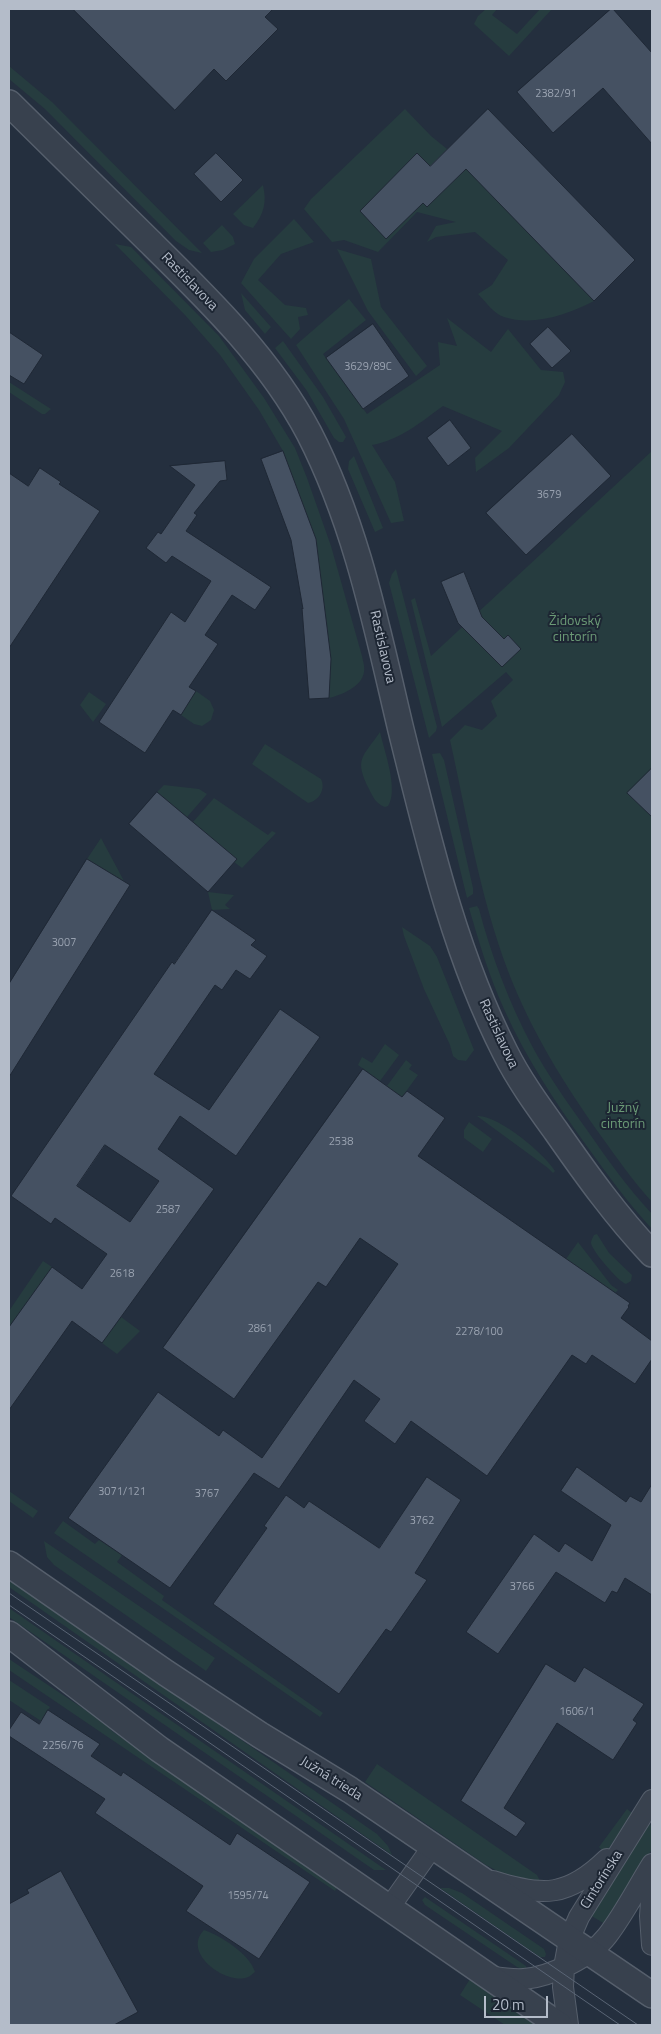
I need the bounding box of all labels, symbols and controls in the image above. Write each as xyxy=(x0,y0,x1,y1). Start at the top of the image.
house number: 2382/91 xyxy=(535,87,577,101)
street label: Rastislavova xyxy=(157,249,221,315)
house number: 3629/89C xyxy=(344,360,392,374)
house number: 3679 xyxy=(537,488,561,502)
street label: Rastislavova xyxy=(365,609,399,685)
park label: Židovský cintorín xyxy=(549,614,601,646)
house number: 3007 xyxy=(52,936,76,950)
street label: Rastislavova xyxy=(475,997,521,1071)
park label: Južný cintorín xyxy=(601,1101,645,1134)
house number: 2538 xyxy=(329,1135,353,1149)
house number: 2587 xyxy=(156,1203,180,1217)
house number: 2618 xyxy=(110,1267,134,1281)
house number: 2861 xyxy=(248,1322,272,1336)
house number: 2278/100 xyxy=(455,1325,503,1339)
house number: 3071/121 xyxy=(98,1485,146,1499)
house number: 3767 xyxy=(195,1487,219,1501)
house number: 3762 xyxy=(410,1514,434,1528)
house number: 3766 xyxy=(510,1580,534,1594)
house number: 1606/1 xyxy=(559,1705,595,1719)
house number: 2256/76 xyxy=(42,1739,84,1753)
street label: Južná trieda xyxy=(297,1753,365,1805)
street label: Cintorínska xyxy=(577,1848,627,1912)
house number: 1595/74 xyxy=(227,1889,269,1903)
scale bar xyxy=(486,1986,550,2018)
text: 20 m xyxy=(492,1993,525,2016)

